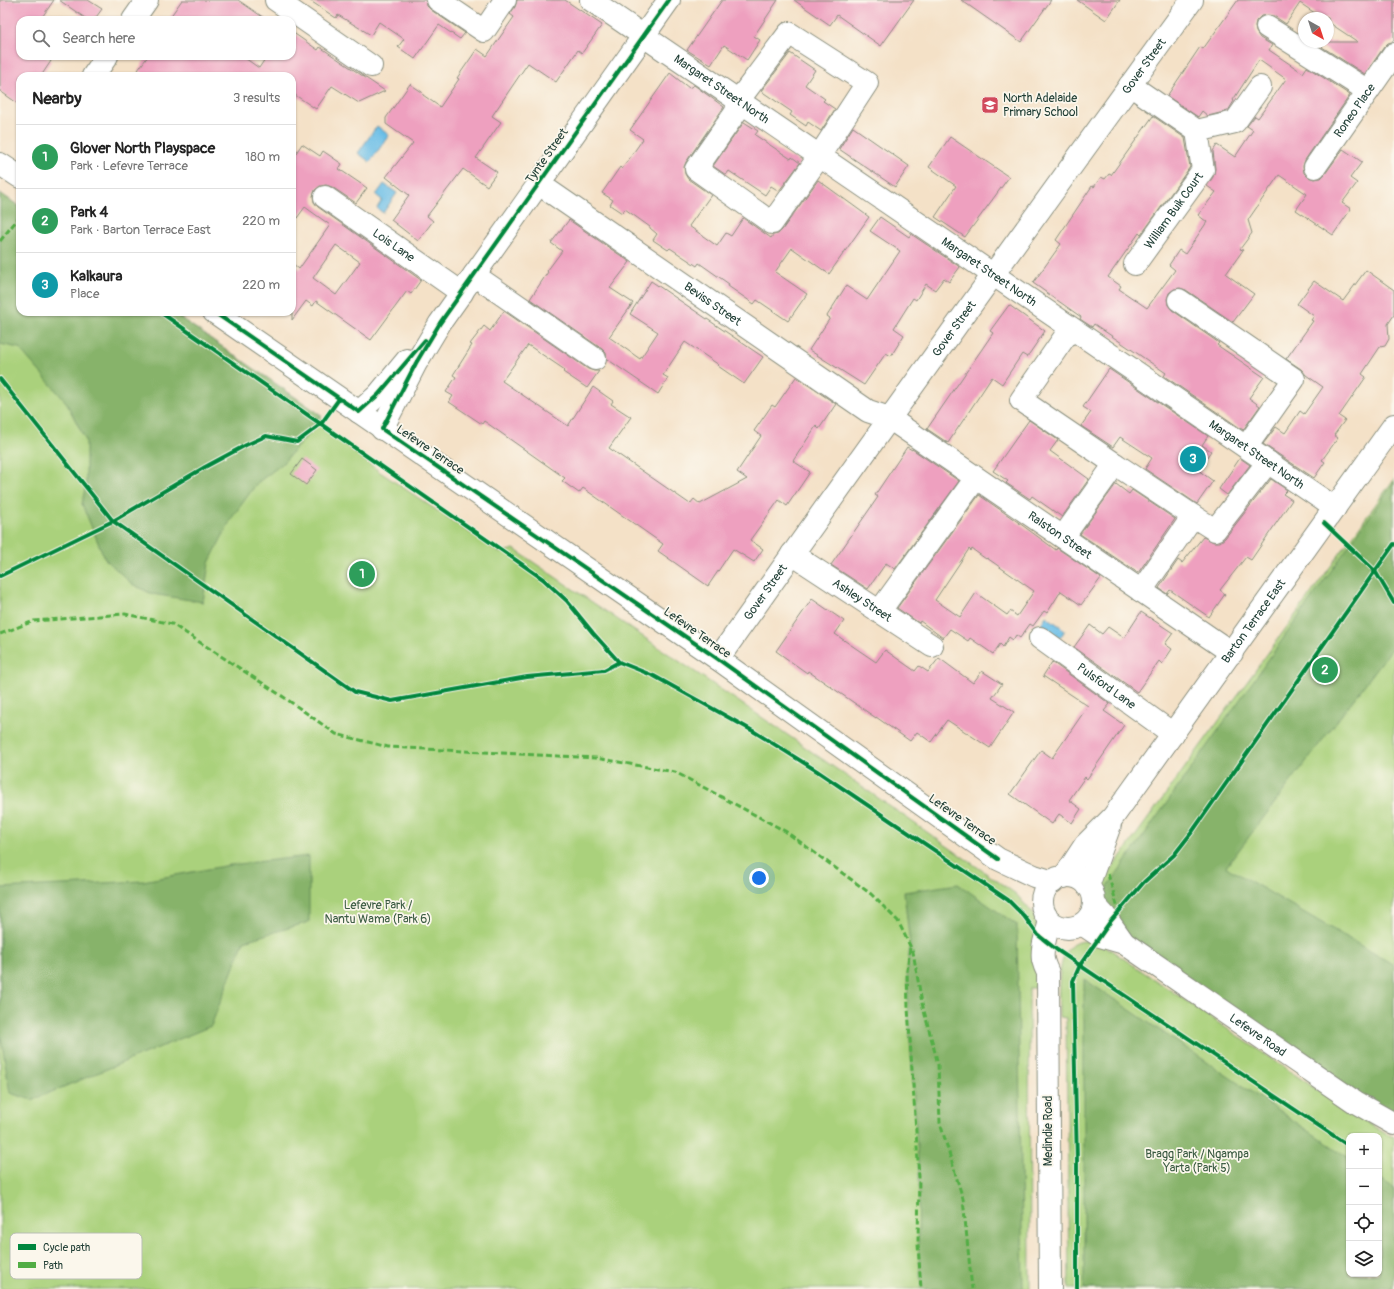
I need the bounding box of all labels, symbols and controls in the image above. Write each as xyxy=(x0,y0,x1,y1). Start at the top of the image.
north arrow xyxy=(1298,12,1334,48)
search box xyxy=(16,16,296,60)
icon: search xyxy=(30,27,52,49)
text: Search here xyxy=(62,29,135,48)
street label: Gover Street xyxy=(1119,35,1169,97)
street label: Margaret Street North xyxy=(671,51,772,127)
street label: Roneo Place xyxy=(1331,81,1379,140)
text: Nearby xyxy=(32,88,81,109)
text: 3 results xyxy=(233,90,280,106)
place label: North Adelaide Primary School xyxy=(1003,91,1078,120)
school or university icon: North Adelaide Primary School xyxy=(980,95,1000,115)
street label: Tynte Street xyxy=(523,125,572,187)
text: Glover North Playspace xyxy=(70,139,215,158)
text: 1 xyxy=(42,149,48,165)
text: 180 m xyxy=(245,149,280,165)
text: Park · Lefevre Terrace xyxy=(70,158,188,174)
street label: William Buik Court xyxy=(1141,169,1206,252)
text: Park 4 xyxy=(70,203,108,222)
text: 2 xyxy=(41,213,49,229)
text: 220 m xyxy=(242,213,280,229)
text: Park · Barton Terrace East xyxy=(70,222,211,238)
street label: Lois Lane xyxy=(370,225,418,265)
street label: Margaret Street North xyxy=(939,234,1040,310)
text: Kalkaura xyxy=(70,267,122,286)
text: 3 xyxy=(41,277,49,293)
text: 220 m xyxy=(242,277,280,293)
street label: Beviss Street xyxy=(681,279,744,329)
text: Place xyxy=(70,286,99,302)
street label: Gover Street xyxy=(929,298,979,359)
street label: Margaret Street North xyxy=(1206,417,1307,493)
street label: Lefevre Terrace xyxy=(393,422,467,478)
pin: 3 xyxy=(1180,444,1206,474)
street label: Ralston Street xyxy=(1025,508,1095,562)
pin: 1 xyxy=(349,559,375,589)
street label: Gover Street xyxy=(740,561,790,623)
street label: Ashley Street xyxy=(830,575,895,625)
street label: Barton Terrace East xyxy=(1218,576,1289,666)
street label: Lefevre Terrace xyxy=(660,604,734,662)
pin: 2 xyxy=(1312,655,1338,685)
street label: Pulsford Lane xyxy=(1074,660,1139,712)
street label: Lefevre Terrace xyxy=(925,791,999,849)
your location xyxy=(749,868,769,888)
park label: Lefevre Park / Nantu Wama (Park 6) xyxy=(325,898,431,927)
street label: Lefevre Road xyxy=(1226,1010,1289,1060)
street label: Medindie Road xyxy=(1041,1096,1056,1166)
map controls xyxy=(1346,1133,1382,1277)
button: + xyxy=(1346,1133,1382,1169)
park label: Bragg Park / Ngampa Yarta (Park 5) xyxy=(1145,1147,1249,1176)
button: − xyxy=(1346,1169,1382,1205)
button: locate xyxy=(1346,1205,1382,1241)
legend xyxy=(10,1233,142,1279)
text: Cycle path xyxy=(43,1241,90,1254)
button: layers xyxy=(1346,1241,1382,1277)
text: Path xyxy=(43,1259,63,1272)

